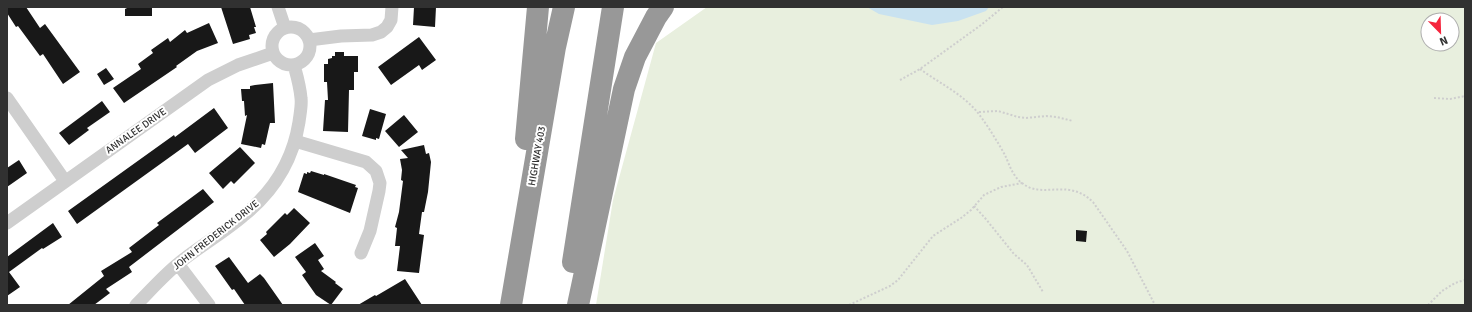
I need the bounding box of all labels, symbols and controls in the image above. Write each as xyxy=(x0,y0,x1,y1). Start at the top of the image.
north arrow xyxy=(1420,12,1460,52)
text: N xyxy=(1438,33,1450,48)
street label: ANNALEE DRIVE xyxy=(103,105,169,156)
street label: HIGHWAY 403 xyxy=(526,125,548,187)
street label: JOHN FREDERICK DRIVE xyxy=(171,198,262,272)

